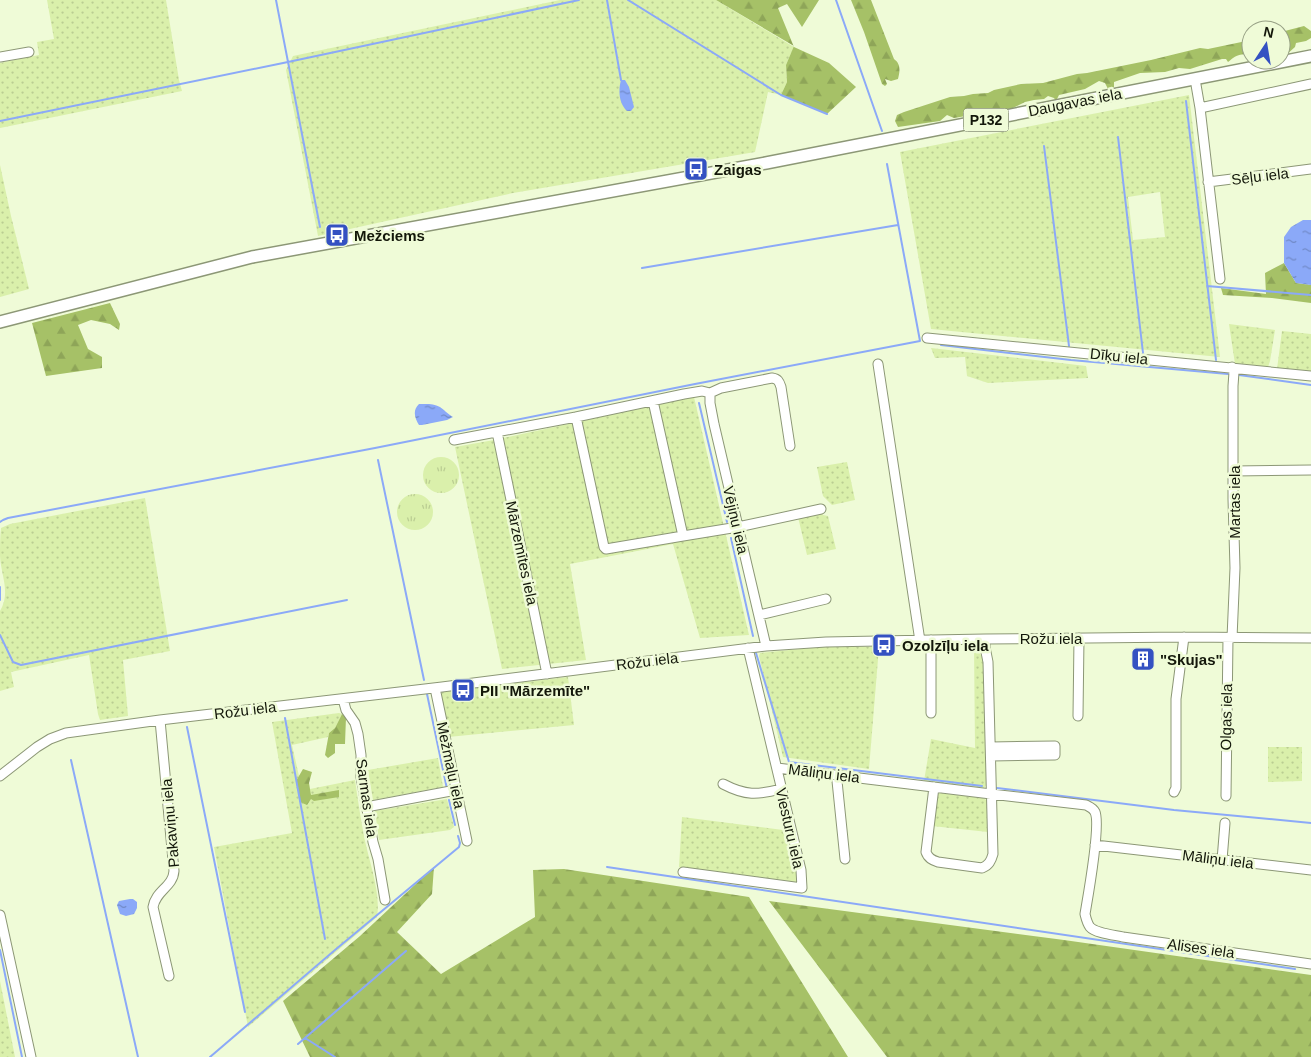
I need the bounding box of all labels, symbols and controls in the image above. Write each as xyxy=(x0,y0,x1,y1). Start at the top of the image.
north arrow xyxy=(1241,20,1291,70)
text: N xyxy=(1262,23,1275,41)
street label: Daugavas iela xyxy=(1027,84,1124,119)
road number: P132 xyxy=(964,108,1008,132)
bus stop icon: Zaigas xyxy=(683,156,709,182)
place label: Zaigas xyxy=(714,161,762,178)
street label: Sēļu iela xyxy=(1230,164,1290,188)
bus stop icon: Mežciems xyxy=(324,222,350,248)
place label: Mežciems xyxy=(354,227,425,244)
street label: Dīķu iela xyxy=(1089,344,1150,368)
street label: Martas iela xyxy=(1226,465,1243,539)
street label: Vējiņu iela xyxy=(720,484,752,556)
street label: Mārzemītes iela xyxy=(503,499,541,607)
street label: Rožu iela xyxy=(1020,630,1083,647)
bus stop icon: Ozolzīļu iela xyxy=(871,632,897,658)
place label: Ozolzīļu iela xyxy=(902,637,989,654)
building icon: "Skujas" xyxy=(1130,646,1156,672)
street label: Rožu iela xyxy=(615,649,680,673)
place label: "Skujas" xyxy=(1160,651,1223,668)
bus stop icon: PII "Mārzemīte" xyxy=(450,677,476,703)
place label: PII "Mārzemīte" xyxy=(480,682,590,699)
street label: Olgas iela xyxy=(1217,683,1235,750)
street label: Rožu iela xyxy=(213,698,278,722)
street label: Mežmaļu iela xyxy=(433,720,469,811)
street label: Sarmas iela xyxy=(353,758,381,839)
street label: Māliņu iela xyxy=(787,760,861,786)
street label: Pakaviņu iela xyxy=(158,777,182,868)
street label: Viesturu iela xyxy=(772,786,808,871)
street label: Māliņu iela xyxy=(1181,846,1255,872)
street label: Alises iela xyxy=(1166,935,1236,961)

